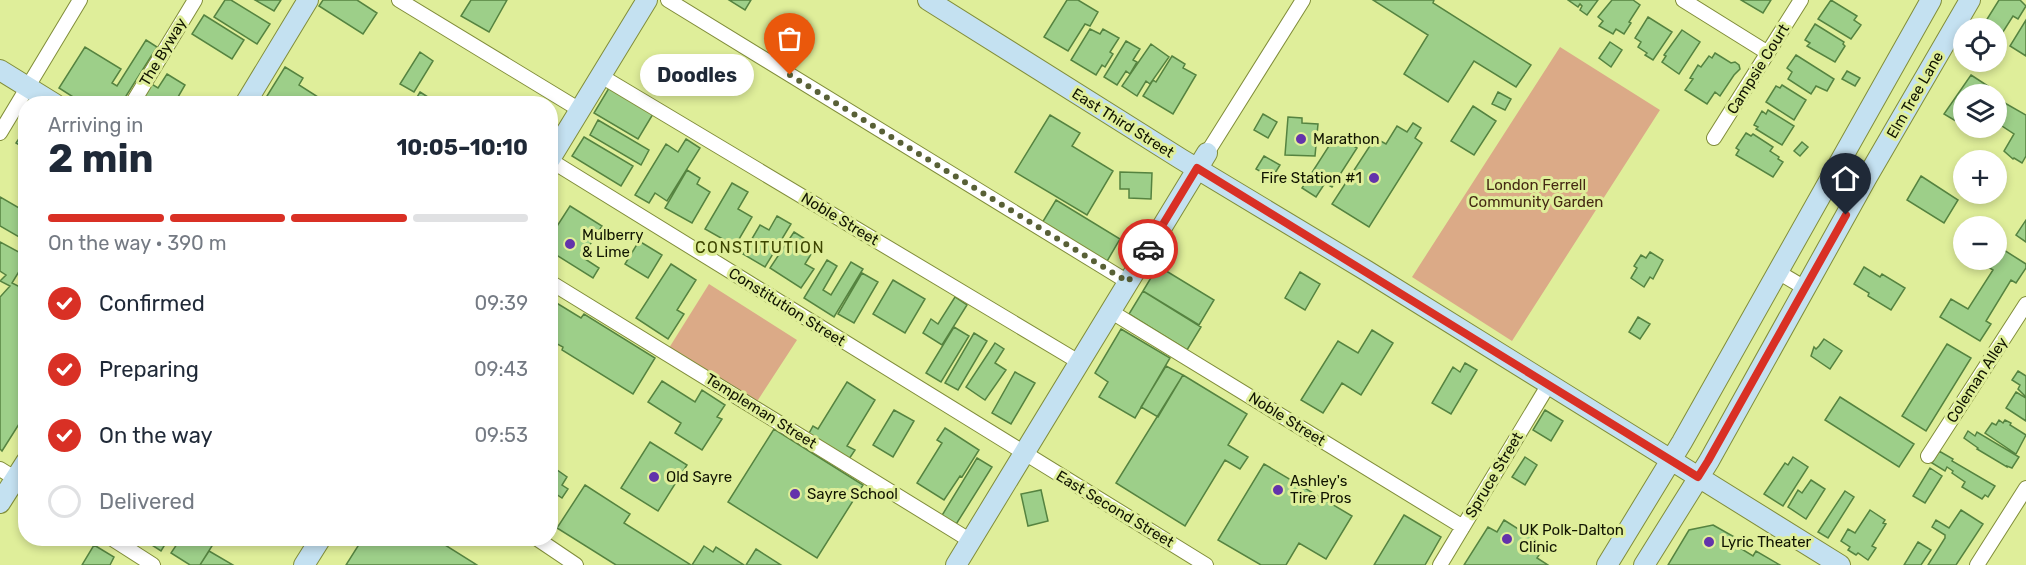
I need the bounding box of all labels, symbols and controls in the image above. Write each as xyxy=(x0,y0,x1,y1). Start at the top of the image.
pin xyxy=(764,13,815,75)
street label: The Byway xyxy=(136,15,190,89)
map controls xyxy=(1953,18,2007,270)
button: locate xyxy=(1953,18,2007,72)
street label: Campsie Court xyxy=(1723,20,1793,117)
icon: bag xyxy=(773,22,806,55)
street label: Elm Tree Lane xyxy=(1883,48,1947,142)
callout: Doodles xyxy=(640,54,754,96)
text: Doodles xyxy=(657,63,737,87)
street label: East Third Street xyxy=(1069,84,1177,162)
button: layers xyxy=(1953,84,2007,138)
text: Arriving in xyxy=(48,113,143,137)
place label: Marathon xyxy=(1313,130,1380,148)
marker: Marathon xyxy=(1294,132,1308,146)
text: 10:05–10:10 xyxy=(396,134,528,161)
text: 2 min xyxy=(48,136,154,182)
button: + xyxy=(1953,150,2007,204)
pin xyxy=(1820,153,1871,215)
icon: home xyxy=(1829,162,1862,195)
place label: Fire Station #1 xyxy=(1261,169,1362,187)
marker: Fire Station #1 xyxy=(1367,171,1381,185)
park label: London Ferrell Community Garden xyxy=(1469,176,1603,211)
street label: Noble Street xyxy=(798,189,882,249)
button: − xyxy=(1953,216,2007,270)
courier xyxy=(1118,219,1178,279)
place label: Mulberry & Lime xyxy=(582,226,644,261)
text: On the way · 390 m xyxy=(48,231,227,255)
icon: car xyxy=(1132,233,1165,266)
marker: Mulberry & Lime xyxy=(563,237,577,251)
district label: CONSTITUTION xyxy=(695,238,825,257)
street label: Constitution Street xyxy=(725,264,849,350)
icon: check xyxy=(48,287,81,320)
text: Confirmed xyxy=(99,290,205,317)
text: 09:39 xyxy=(474,291,528,315)
street label: Coleman Alley xyxy=(1943,334,2011,426)
icon: check xyxy=(48,353,81,386)
text: Preparing xyxy=(99,356,199,383)
text: 09:43 xyxy=(474,357,528,381)
street label: Templeman Street xyxy=(702,370,820,453)
street label: Noble Street xyxy=(1245,388,1329,450)
icon: check xyxy=(48,419,81,452)
text: On the way xyxy=(99,422,213,449)
text: 09:53 xyxy=(474,423,528,447)
street label: Spruce Street xyxy=(1461,429,1527,521)
street label: East Second Street xyxy=(1053,467,1177,551)
place label: Old Sayre xyxy=(666,468,732,486)
marker: Old Sayre xyxy=(647,470,661,484)
place label: Ashley's Tire Pros xyxy=(1290,472,1352,507)
marker: Ashley's Tire Pros xyxy=(1271,483,1285,497)
place label: Sayre School xyxy=(807,485,898,503)
marker: Sayre School xyxy=(788,487,802,501)
text: Delivered xyxy=(99,488,195,515)
place label: UK Polk-Dalton Clinic xyxy=(1519,521,1624,556)
marker: UK Polk-Dalton Clinic xyxy=(1500,532,1514,546)
place label: Lyric Theater xyxy=(1721,533,1812,551)
marker: Lyric Theater xyxy=(1702,535,1716,549)

